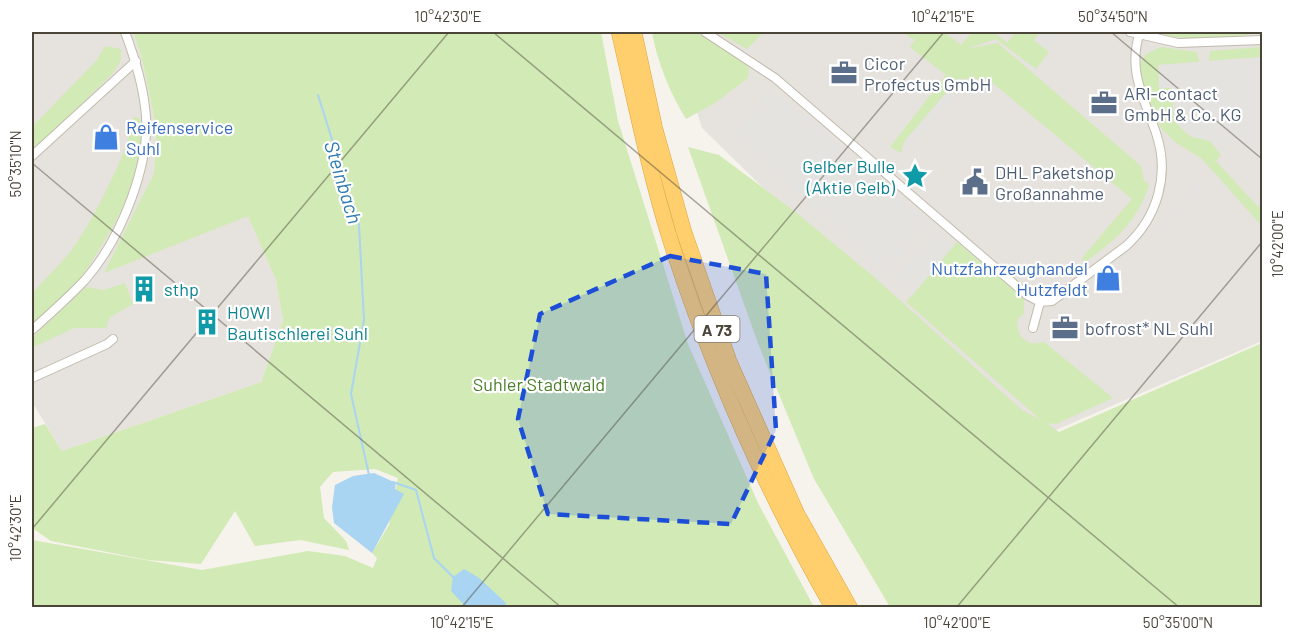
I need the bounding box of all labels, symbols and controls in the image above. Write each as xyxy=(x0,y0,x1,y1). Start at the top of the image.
text: 10°42'30"E xyxy=(415,7,481,25)
text: 10°42'15"E xyxy=(911,7,975,25)
text: 50°34'50"N xyxy=(1078,7,1148,25)
place label: Cicor Profectus GmbH xyxy=(864,52,991,95)
office icon: Cicor Profectus GmbH xyxy=(829,58,859,88)
place label: ARI-contact GmbH & Co. KG xyxy=(1124,82,1242,125)
office icon: ARI-contact GmbH & Co. KG xyxy=(1089,88,1119,118)
place label: Reifenservice Suhl xyxy=(126,116,233,159)
shop icon: Reifenservice Suhl xyxy=(91,122,121,152)
text: 50°35'10"N xyxy=(6,130,24,198)
water label: Steinbach xyxy=(320,138,368,226)
place label: Gelber Bulle (Aktie Gelb) xyxy=(802,155,895,198)
place icon: Gelber Bulle (Aktie Gelb) xyxy=(900,161,930,191)
place label: DHL Paketshop Großannahme xyxy=(995,161,1114,204)
public building icon: DHL Paketshop Großannahme xyxy=(960,167,990,197)
text: 10°42'00"E xyxy=(1268,210,1286,278)
place label: Nutzfahrzeughandel Hutzfeldt xyxy=(931,257,1088,300)
shop icon: Nutzfahrzeughandel Hutzfeldt xyxy=(1093,263,1123,293)
building icon: sthp xyxy=(129,274,159,304)
place label: sthp xyxy=(164,278,199,300)
place label: HOWI Bautischlerei Suhl xyxy=(227,301,368,344)
building icon: HOWI Bautischlerei Suhl xyxy=(192,307,222,337)
office icon: bofrost* NL Suhl xyxy=(1050,313,1080,343)
road number: A 73 xyxy=(694,316,740,342)
place label: bofrost* NL Suhl xyxy=(1085,317,1213,339)
park label: Suhler Stadtwald xyxy=(473,373,605,395)
text: 10°42'30"E xyxy=(6,495,24,561)
text: 10°42'15"E xyxy=(430,613,494,631)
text: 10°42'00"E xyxy=(923,613,991,631)
text: 50°35'00"N xyxy=(1143,613,1213,631)

